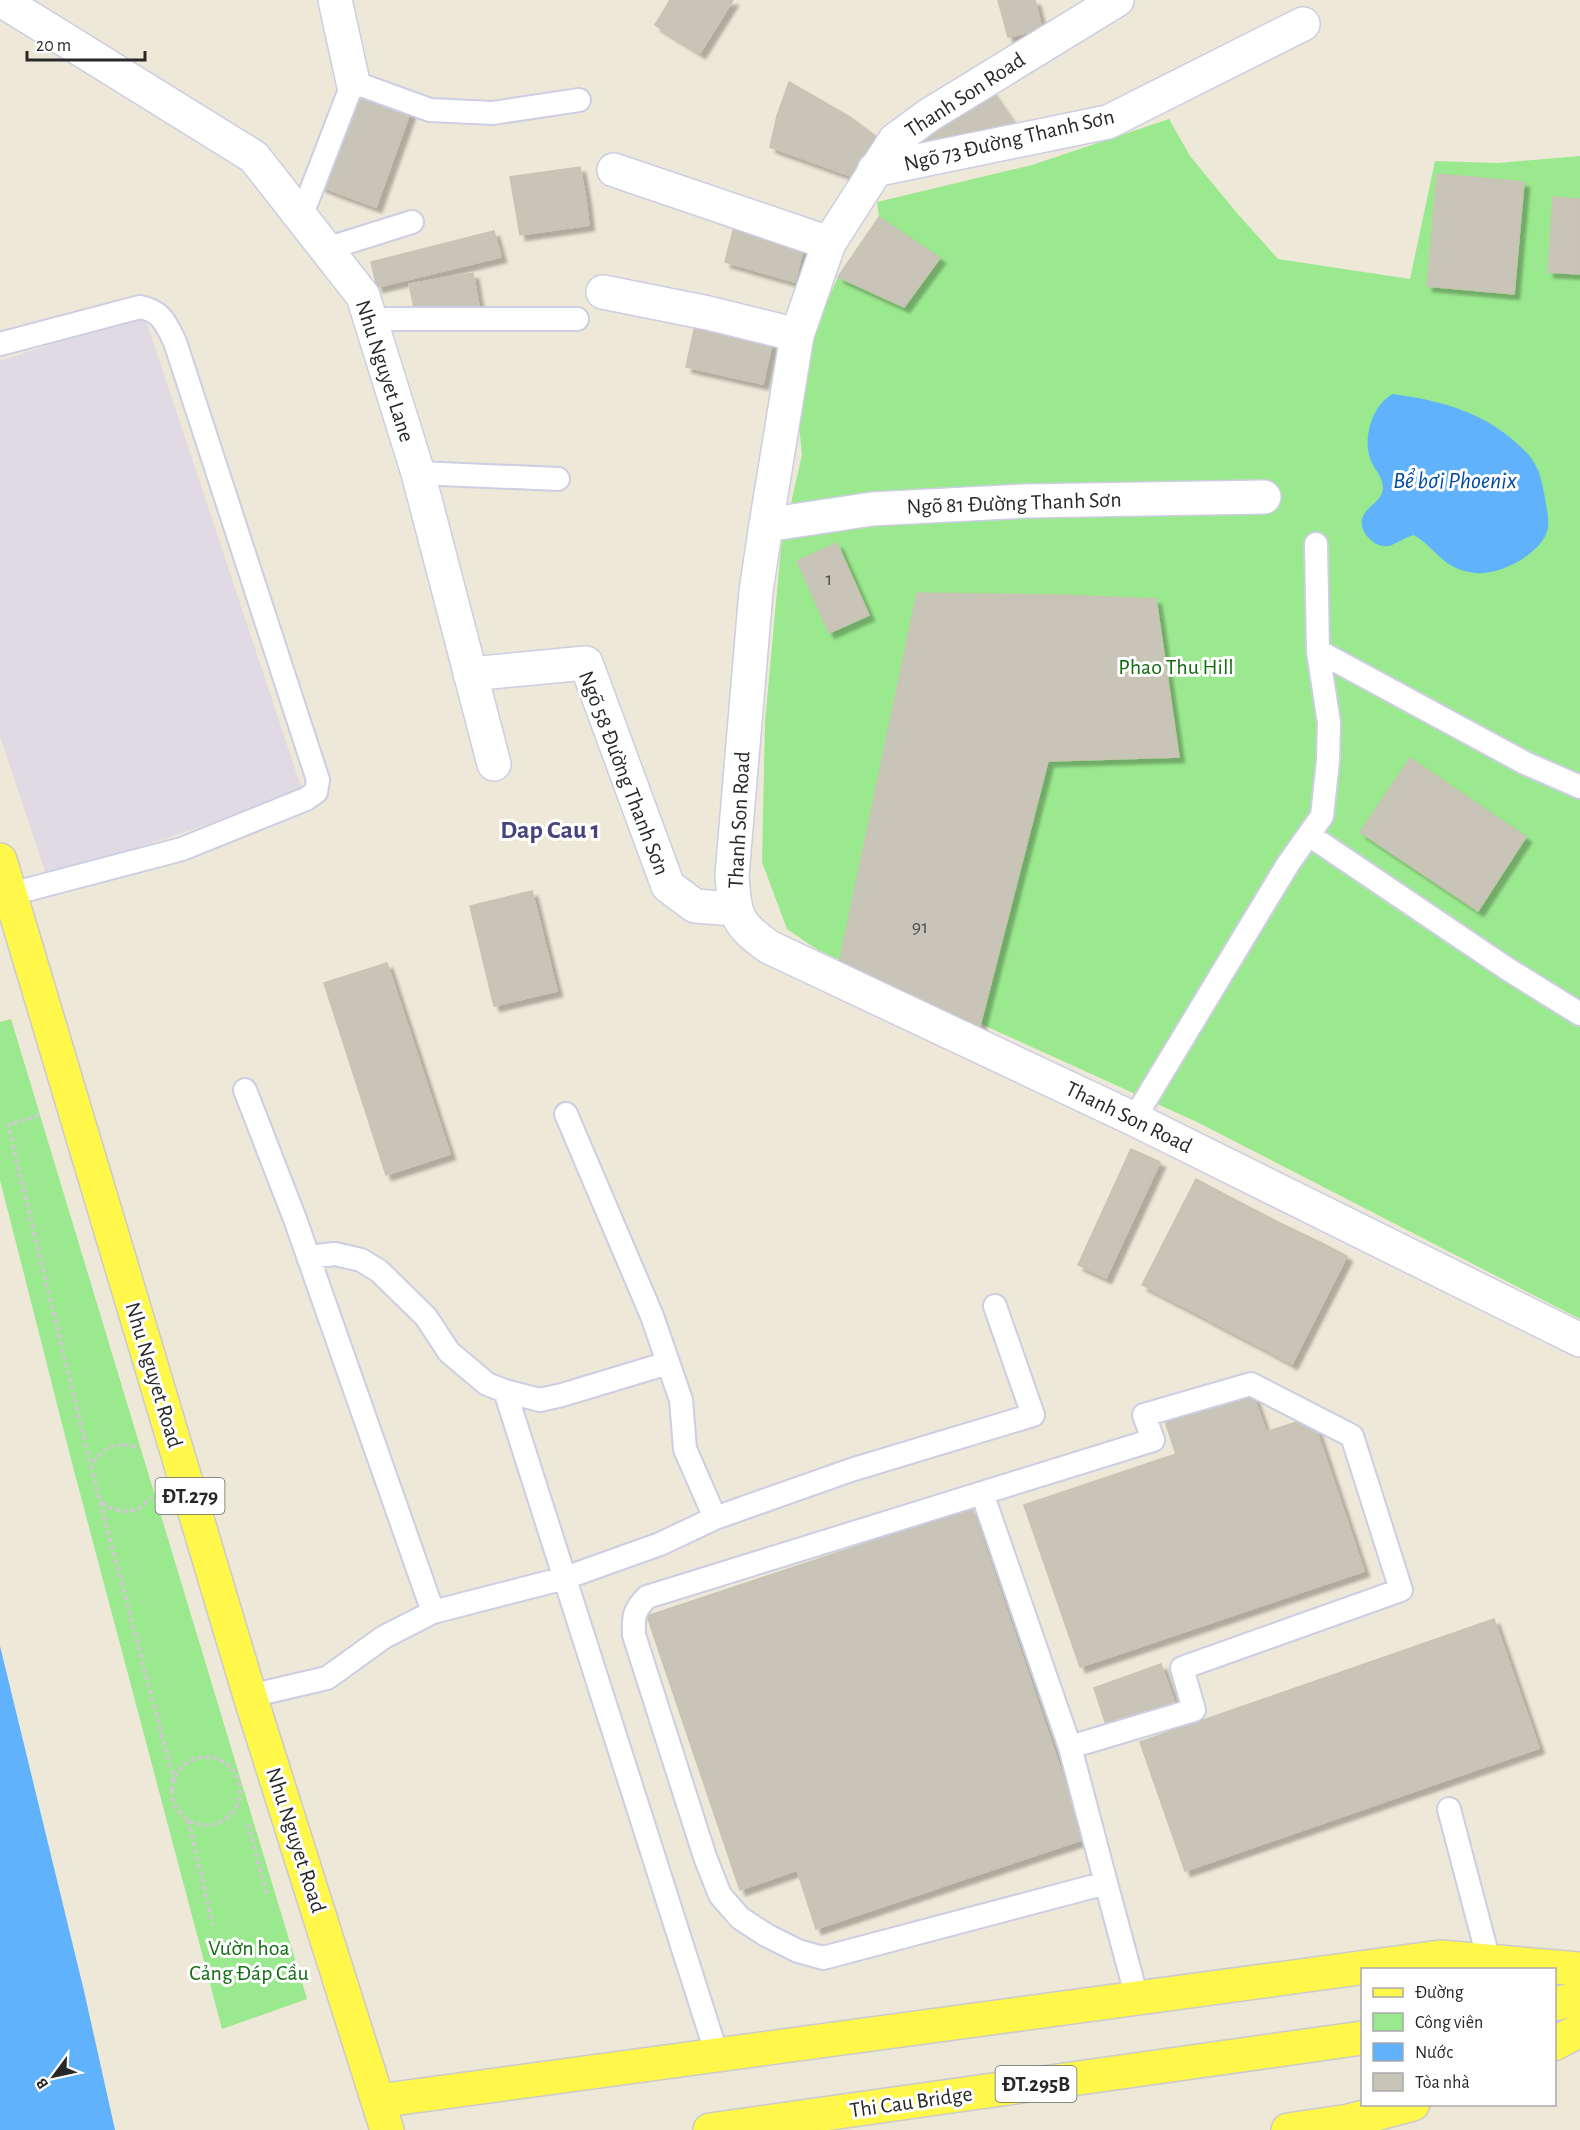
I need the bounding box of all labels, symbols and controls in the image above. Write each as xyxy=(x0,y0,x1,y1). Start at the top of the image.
scale bar xyxy=(27,24,146,62)
text: 20 m xyxy=(36,37,71,55)
street label: Thanh Son Road xyxy=(901,48,1029,142)
street label: Ngõ 73 Đường Thanh Sơn xyxy=(902,105,1116,175)
street label: Nhu Nguyet Lane xyxy=(352,297,418,445)
water label: Bể bơi Phoenix xyxy=(1393,468,1517,493)
street label: Ngõ 81 Đường Thanh Sơn xyxy=(906,488,1122,518)
house number: 1 xyxy=(826,569,832,589)
park label: Phao Thu Hill xyxy=(1118,656,1234,678)
street label: Ngõ 58 Đường Thanh Sơn xyxy=(575,668,673,878)
street label: Thanh Son Road xyxy=(724,751,754,889)
district label: Dap Cau 1 xyxy=(500,817,600,843)
house number: 91 xyxy=(912,917,928,937)
street label: Thanh Son Road xyxy=(1062,1077,1196,1157)
street label: Nhu Nguyet Road xyxy=(121,1300,187,1450)
road number: ĐT.279 xyxy=(156,1478,225,1514)
street label: Nhu Nguyet Road xyxy=(262,1765,330,1915)
park label: Vườn hoa Cảng Đáp Cầu xyxy=(189,1937,309,1984)
legend xyxy=(1361,1968,1556,2106)
text: Đường xyxy=(1415,1984,1464,2002)
text: Công viên xyxy=(1415,2014,1483,2032)
text: Nước xyxy=(1415,2044,1453,2062)
north arrow xyxy=(24,2046,84,2106)
road number: ĐT.295B xyxy=(996,2066,1076,2102)
text: Tòa nhà xyxy=(1415,2074,1470,2092)
text: B xyxy=(33,2075,51,2092)
street label: Thi Cau Bridge xyxy=(848,2083,974,2121)

